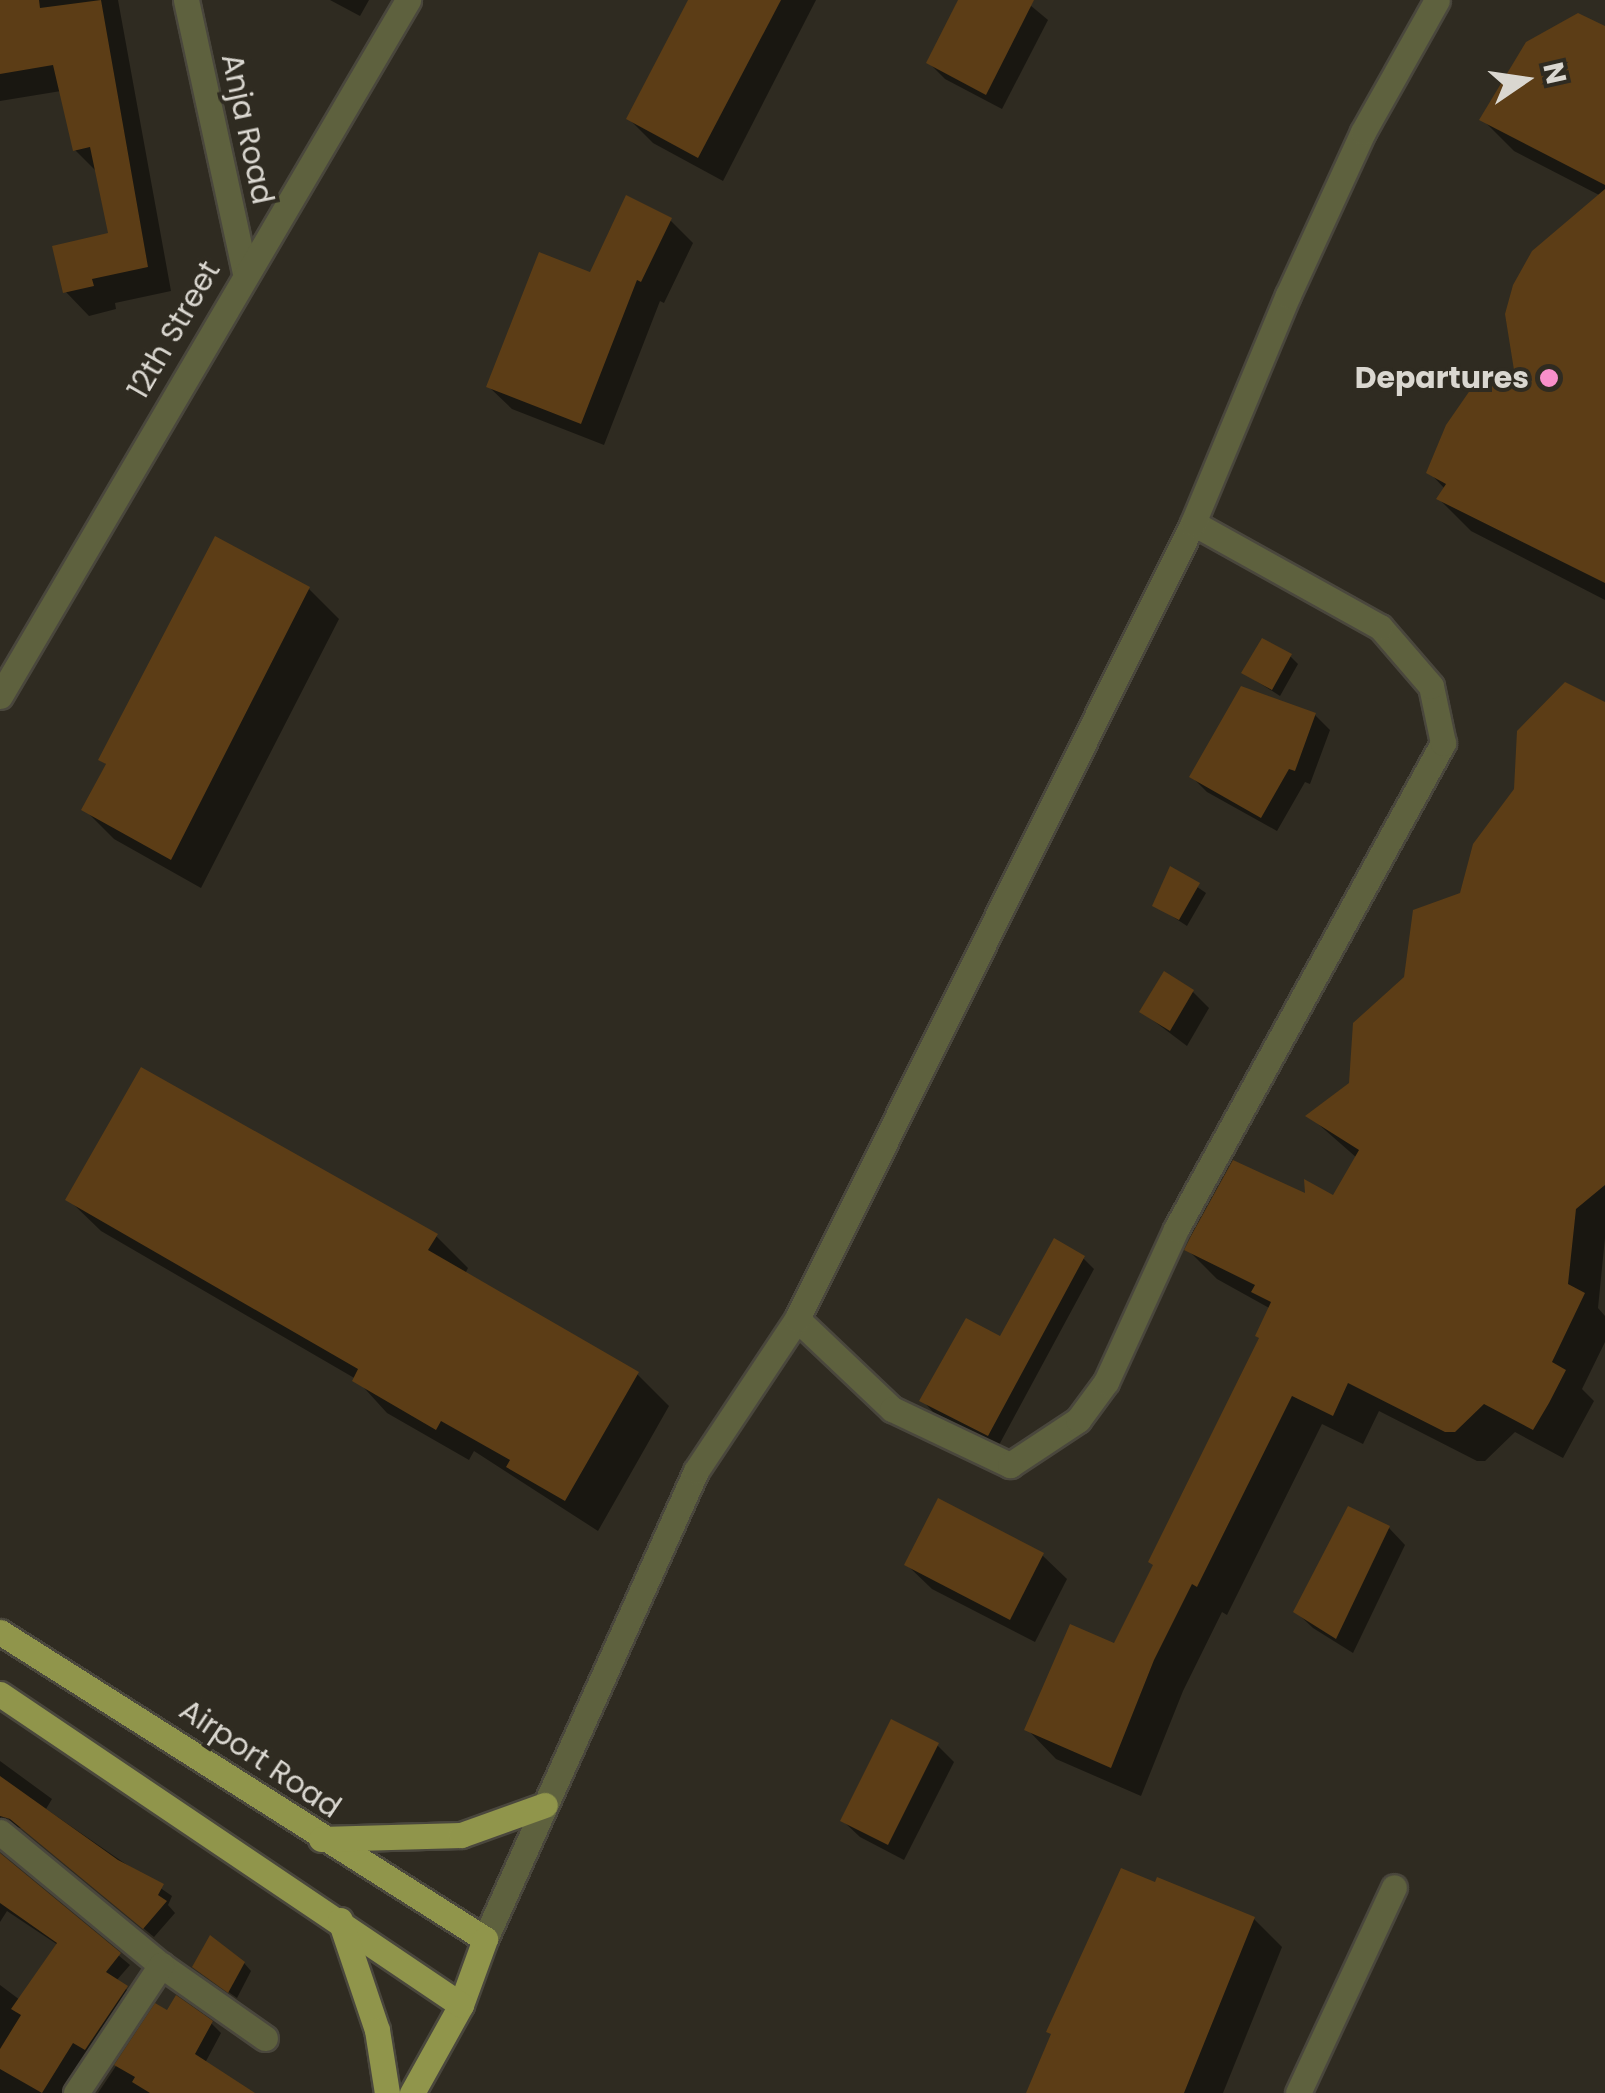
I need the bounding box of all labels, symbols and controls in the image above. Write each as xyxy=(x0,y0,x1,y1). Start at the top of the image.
north arrow xyxy=(1475,30,1575,130)
street label: Anja Road xyxy=(213,50,281,208)
text: N xyxy=(1533,58,1576,88)
street label: 12th Street xyxy=(120,255,228,405)
place label: Departures xyxy=(1355,360,1529,396)
marker: Departures xyxy=(1538,367,1560,389)
street label: Airport Road xyxy=(173,1692,347,1826)

